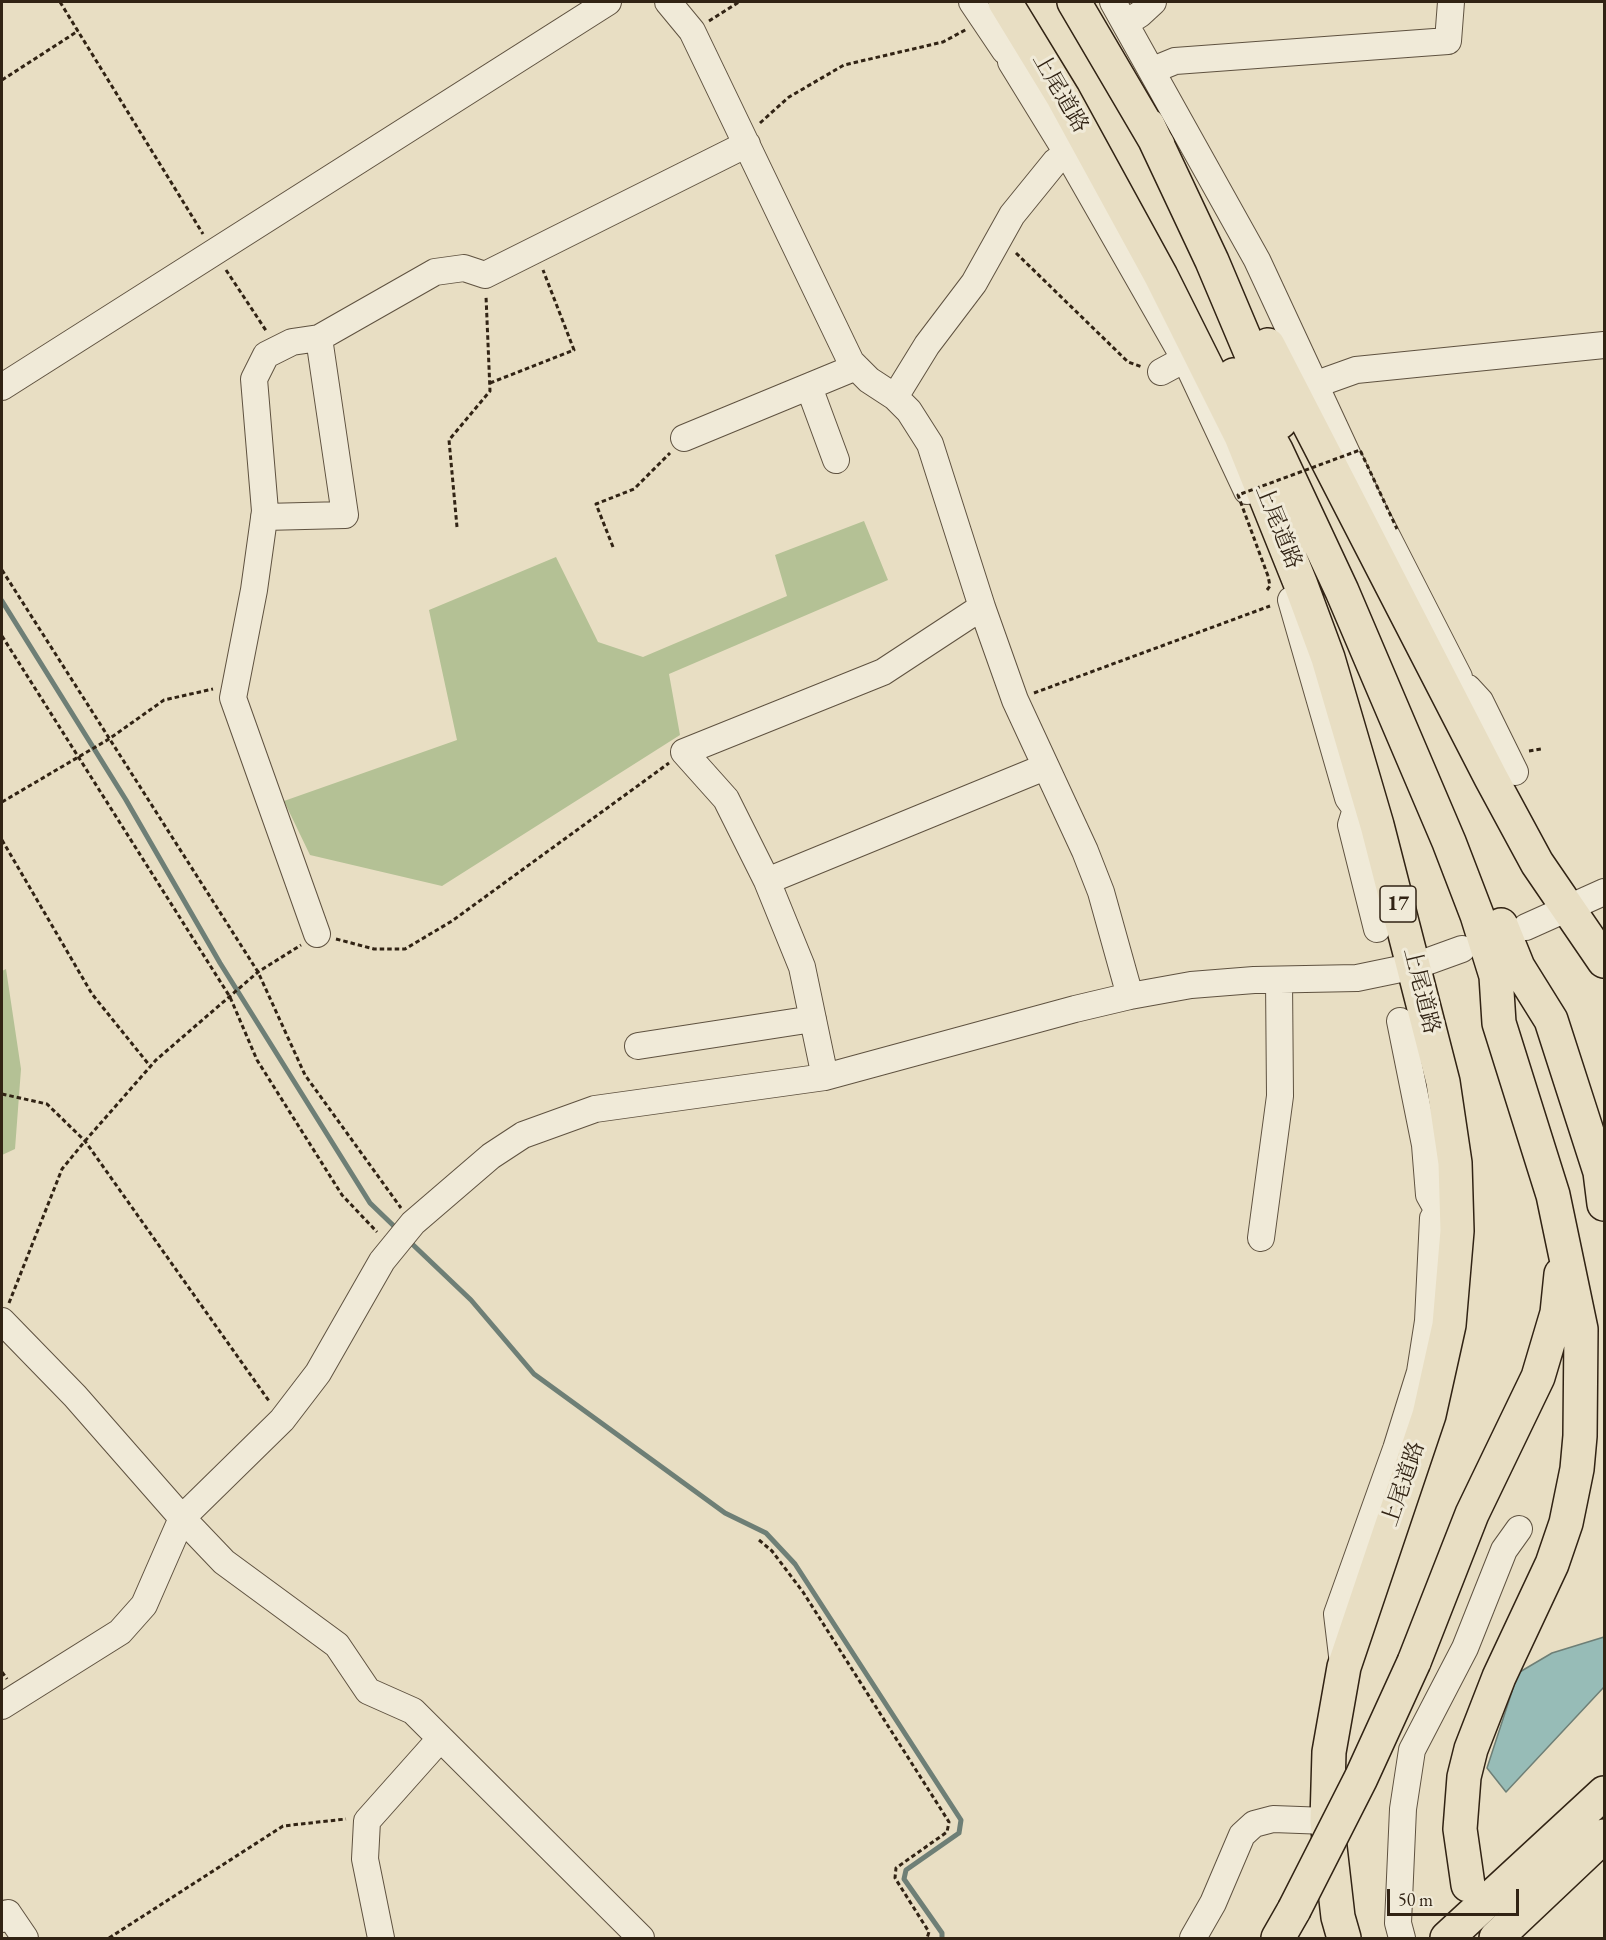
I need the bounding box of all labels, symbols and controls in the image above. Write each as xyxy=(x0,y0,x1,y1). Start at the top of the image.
street label: 上尾道路 xyxy=(1027,48,1093,138)
street label: 上尾道路 xyxy=(1249,481,1307,573)
road number: 17 xyxy=(1380,886,1416,922)
street label: 上尾道路 xyxy=(1398,945,1444,1037)
street label: 上尾道路 xyxy=(1377,1438,1431,1530)
scale bar xyxy=(1390,1877,1522,1915)
text: 50 m xyxy=(1398,1888,1433,1911)

